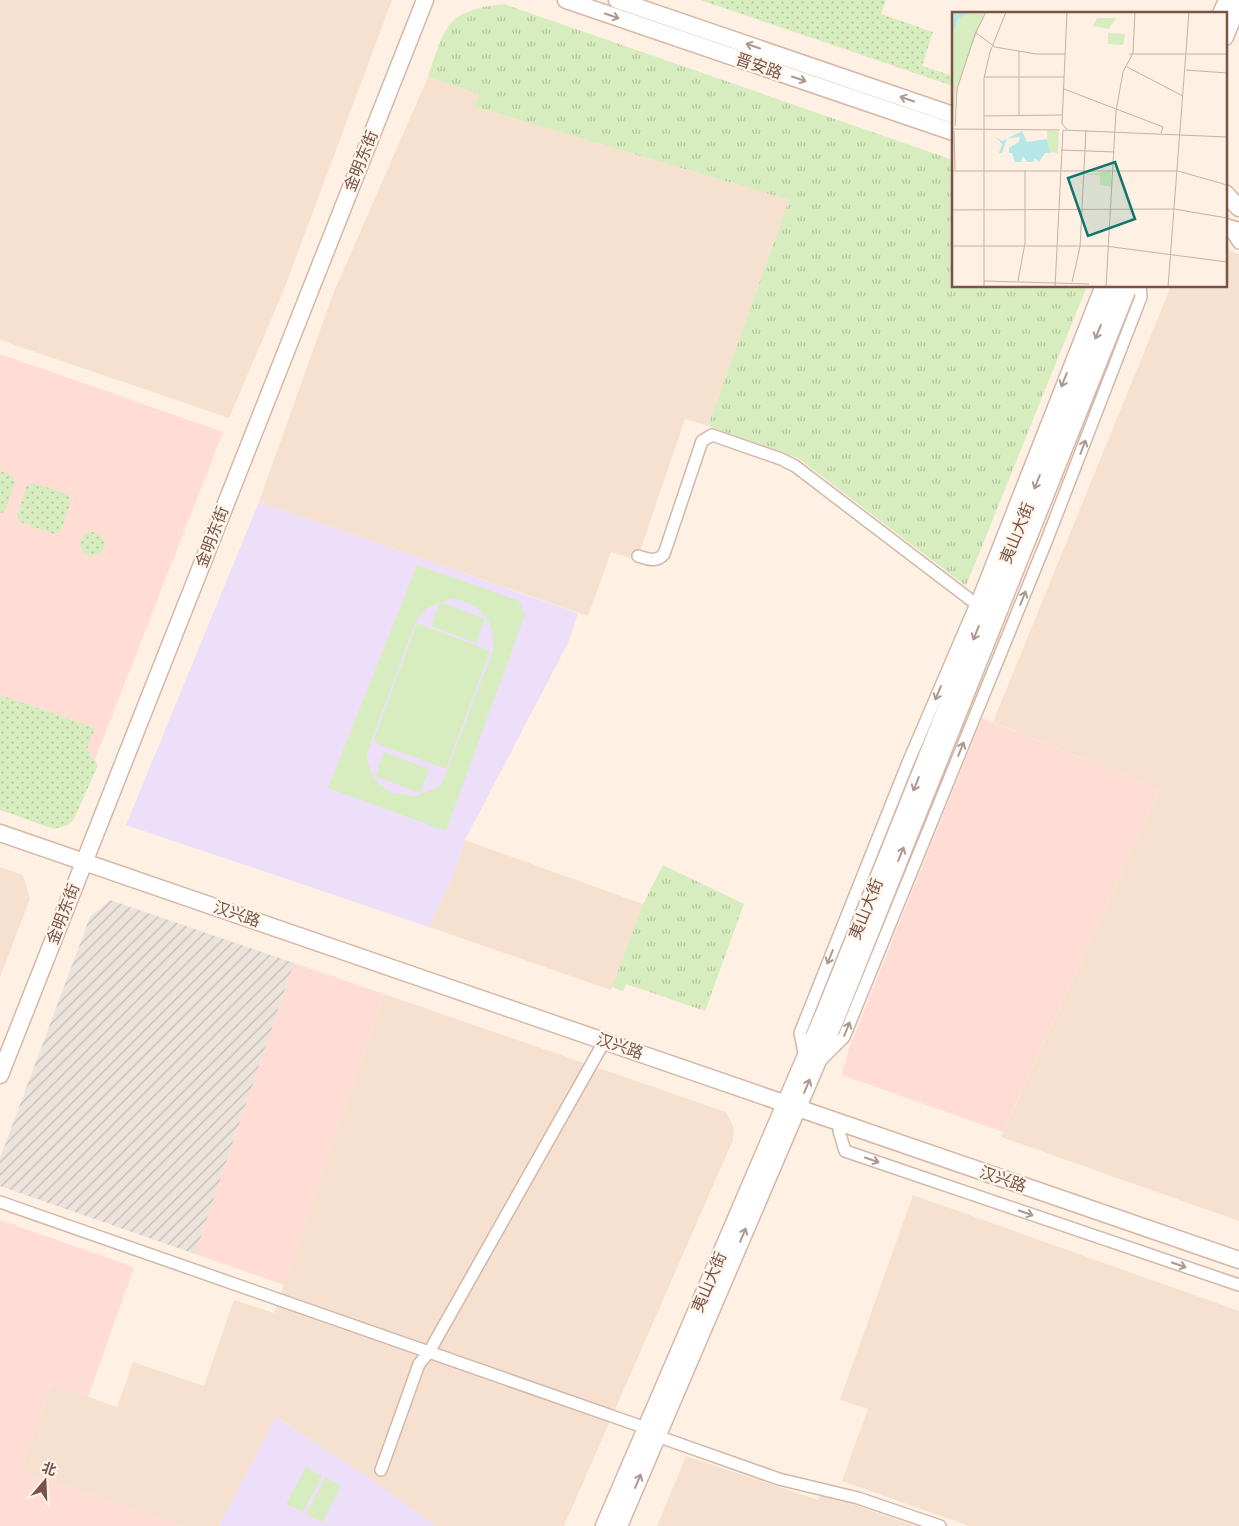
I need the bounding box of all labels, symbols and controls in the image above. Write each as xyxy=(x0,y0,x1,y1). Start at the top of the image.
one-way arrow xyxy=(604,12,619,21)
inset map xyxy=(952,12,1226,288)
one-way arrow xyxy=(746,41,761,50)
street label: 晋安路 xyxy=(733,49,785,83)
one-way arrow xyxy=(791,75,807,85)
one-way arrow xyxy=(899,93,915,103)
street label: 金明东街 xyxy=(340,128,382,194)
one-way arrow xyxy=(1092,324,1102,339)
one-way arrow xyxy=(1059,372,1068,388)
one-way arrow xyxy=(1078,440,1088,455)
one-way arrow xyxy=(1032,474,1041,490)
street label: 夷山大街 xyxy=(996,500,1038,566)
street label: 金明东街 xyxy=(192,504,232,570)
one-way arrow xyxy=(1018,591,1028,606)
one-way arrow xyxy=(971,625,981,640)
one-way arrow xyxy=(932,685,942,700)
one-way arrow xyxy=(958,741,967,756)
one-way arrow xyxy=(910,776,920,791)
one-way arrow xyxy=(897,847,907,862)
street label: 夷山大街 xyxy=(845,876,887,942)
street label: 金明东街 xyxy=(43,881,83,947)
street label: 汉兴路 xyxy=(211,897,263,931)
one-way arrow xyxy=(825,949,834,964)
one-way arrow xyxy=(843,1022,853,1037)
street label: 汉兴路 xyxy=(594,1029,646,1063)
one-way arrow xyxy=(802,1079,812,1094)
one-way arrow xyxy=(864,1156,879,1165)
street label: 汉兴路 xyxy=(977,1162,1029,1196)
one-way arrow xyxy=(1017,1208,1033,1218)
one-way arrow xyxy=(739,1228,749,1243)
street label: 夷山大街 xyxy=(688,1249,730,1315)
one-way arrow xyxy=(1171,1261,1187,1270)
north arrow xyxy=(20,1456,70,1506)
text: 北 xyxy=(40,1459,58,1479)
one-way arrow xyxy=(633,1474,643,1489)

